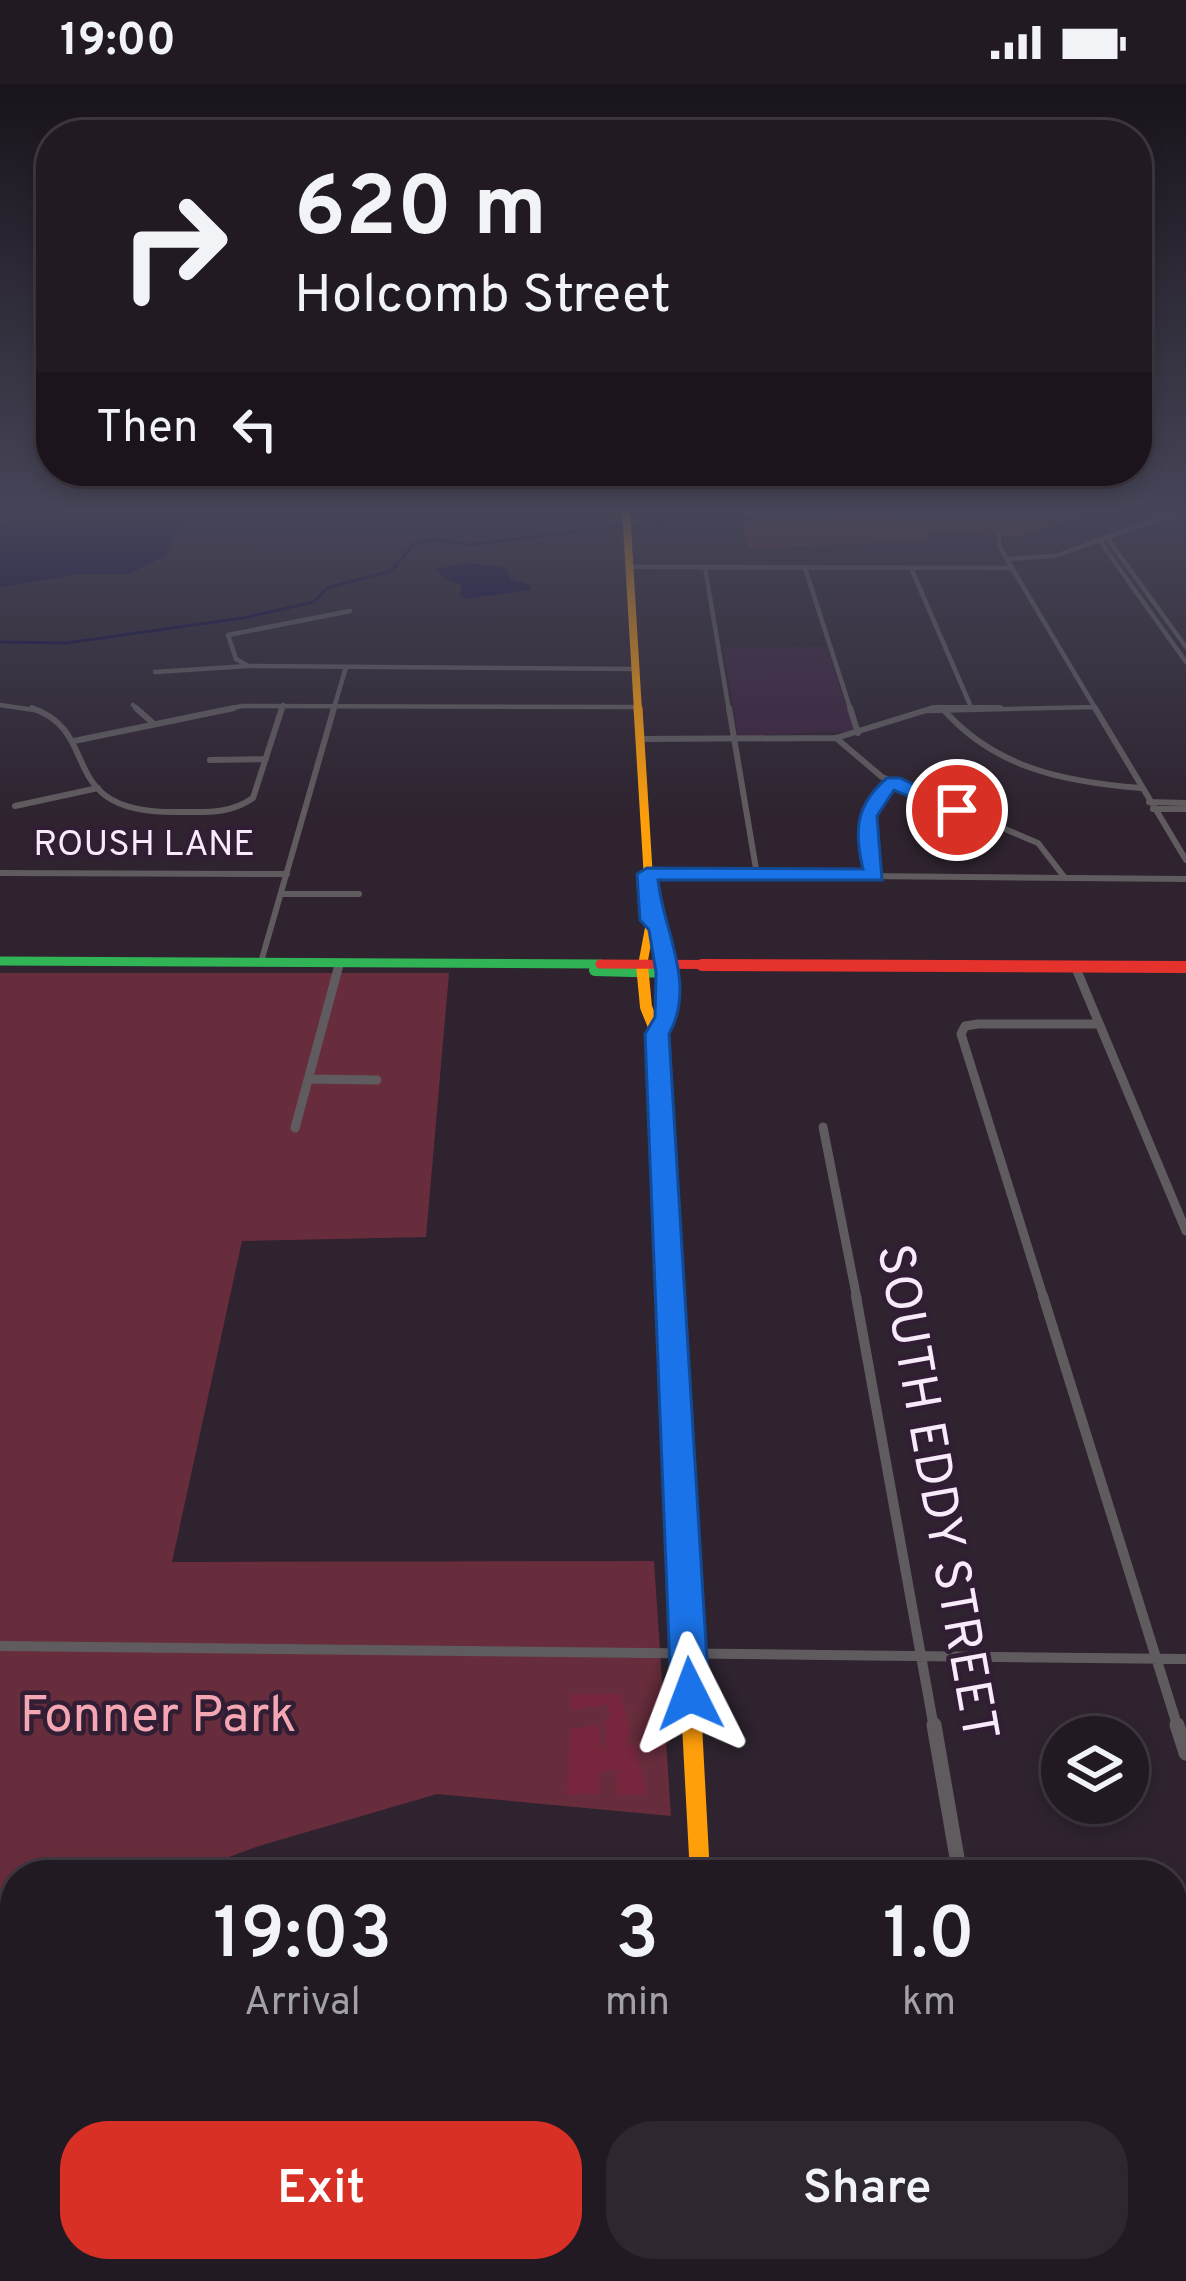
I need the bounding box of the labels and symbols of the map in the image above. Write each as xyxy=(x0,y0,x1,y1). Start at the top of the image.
pin xyxy=(906,759,1008,861)
street label: ROUSH LANE xyxy=(33,823,255,869)
street label: SOUTH EDDY STREET xyxy=(858,1240,1010,1746)
position arrow xyxy=(627,1631,753,1757)
park label: Fonner Park xyxy=(20,1686,296,1751)

